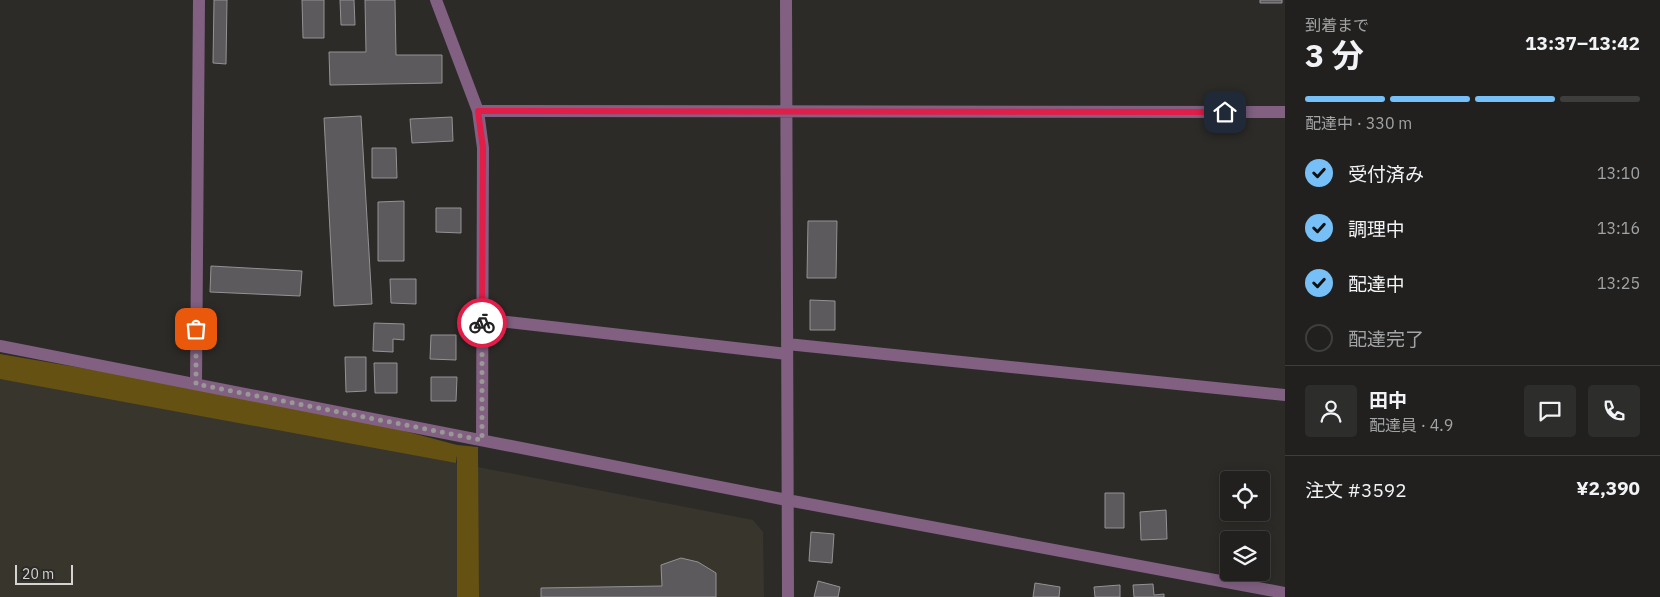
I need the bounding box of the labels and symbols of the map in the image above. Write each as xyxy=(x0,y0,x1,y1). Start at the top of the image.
pin xyxy=(1204,91,1246,133)
courier xyxy=(457,298,507,348)
pin xyxy=(175,308,217,350)
scale bar xyxy=(15,562,72,585)

